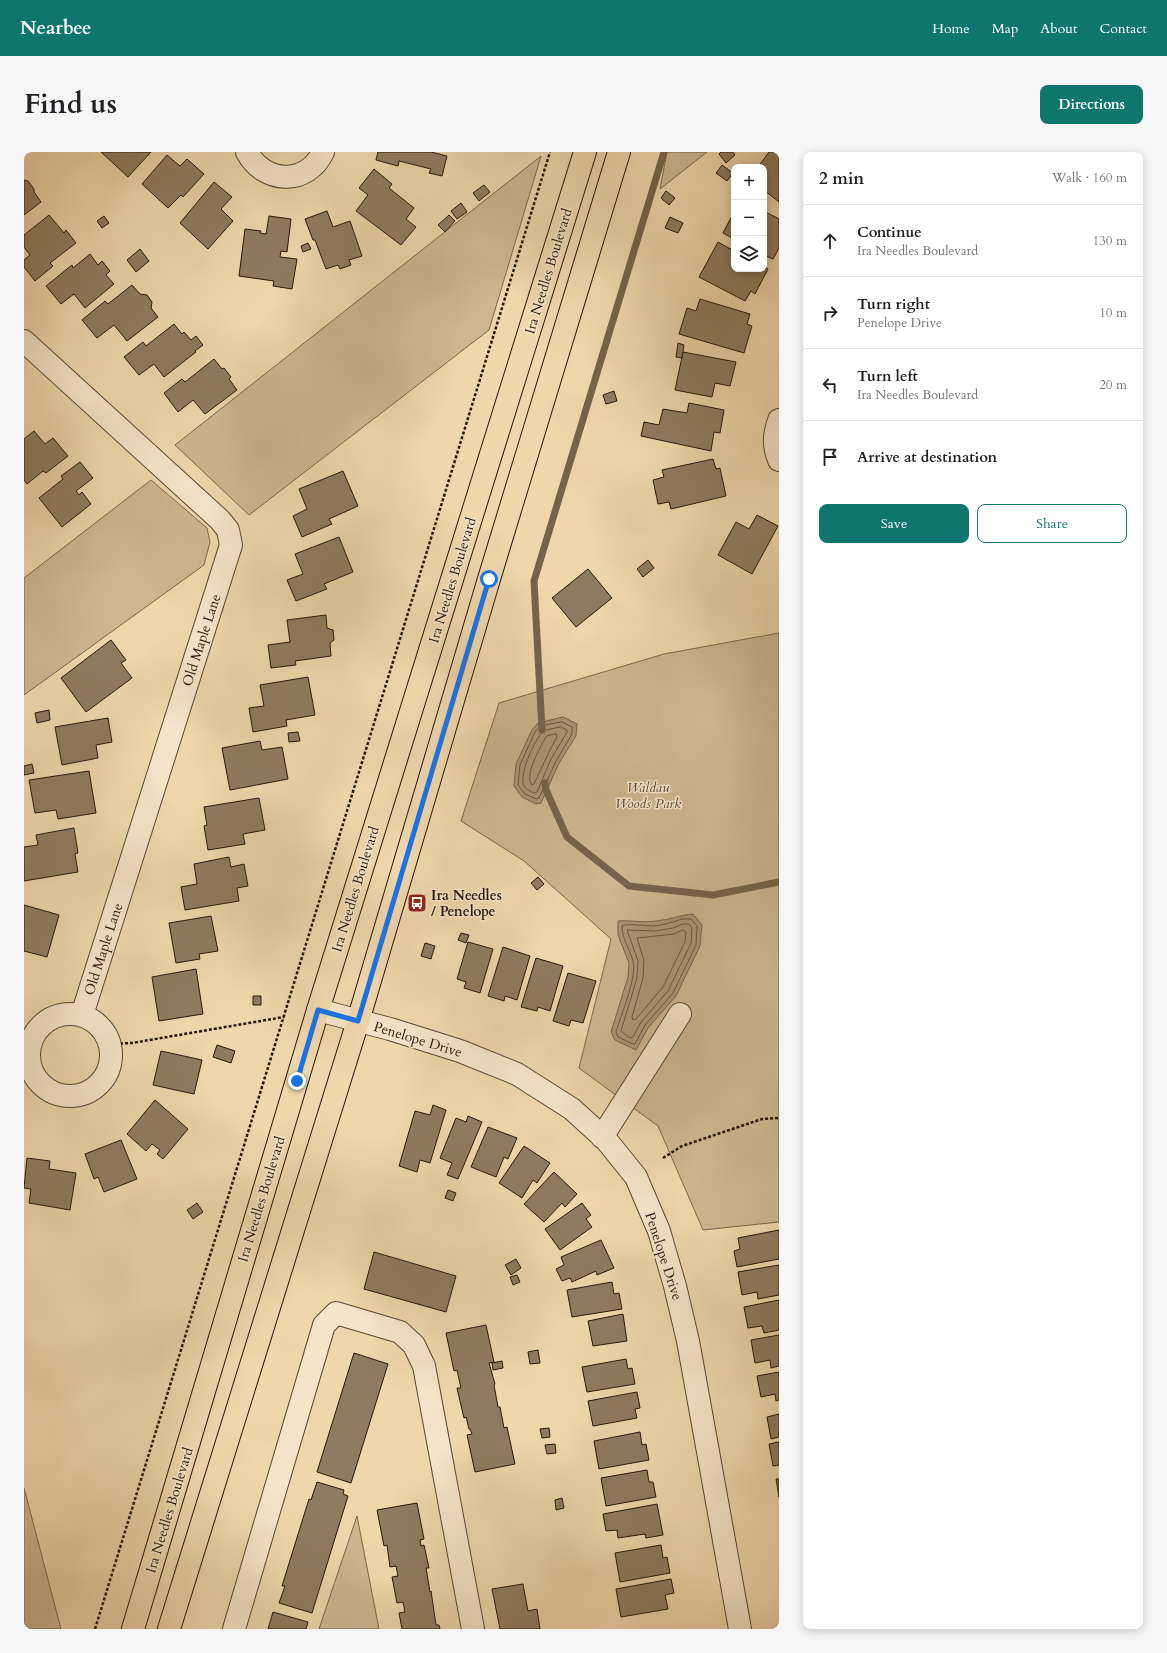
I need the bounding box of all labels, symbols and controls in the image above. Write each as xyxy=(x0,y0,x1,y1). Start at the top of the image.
text: Nearbee xyxy=(20,15,91,41)
text: Home xyxy=(932,19,970,38)
text: Map xyxy=(992,19,1018,38)
text: About xyxy=(1040,19,1077,38)
text: Contact xyxy=(1099,19,1147,38)
text: Find us xyxy=(24,85,117,123)
button: Directions xyxy=(1040,85,1143,124)
map controls xyxy=(731,164,767,272)
button: + xyxy=(731,164,767,200)
text: 2 min xyxy=(819,167,864,190)
text: Walk · 160 m xyxy=(1052,169,1127,187)
button: − xyxy=(731,200,767,236)
street label: Ira Needles Boulevard xyxy=(520,205,577,336)
text: Continue xyxy=(857,222,922,242)
icon: ahead xyxy=(819,230,841,252)
text: 130 m xyxy=(1093,232,1127,250)
button: layers xyxy=(731,236,767,272)
text: Ira Needles Boulevard xyxy=(857,242,978,260)
text: Turn right xyxy=(857,294,930,314)
icon: right xyxy=(819,302,841,324)
text: 10 m xyxy=(1099,304,1127,322)
text: Penelope Drive xyxy=(857,314,942,332)
text: Turn left xyxy=(857,366,918,386)
icon: left xyxy=(819,374,841,396)
text: 20 m xyxy=(1099,376,1127,394)
text: Ira Needles Boulevard xyxy=(857,386,978,404)
icon: arrive xyxy=(819,446,841,468)
text: Arrive at destination xyxy=(857,447,997,467)
button: Save xyxy=(819,504,969,543)
button: Share xyxy=(977,504,1127,543)
street label: Ira Needles Boulevard xyxy=(424,514,481,645)
route start xyxy=(480,570,498,588)
street label: Old Maple Lane xyxy=(178,592,225,689)
park label: Waldau Woods Park xyxy=(615,778,681,813)
street label: Ira Needles Boulevard xyxy=(327,823,384,954)
place label: Ira Needles / Penelope xyxy=(431,886,502,921)
bus stop icon: Ira Needles / Penelope xyxy=(406,892,428,914)
street label: Old Maple Lane xyxy=(80,901,127,998)
street label: Penelope Drive xyxy=(371,1017,464,1062)
route end xyxy=(288,1072,306,1090)
street label: Ira Needles Boulevard xyxy=(233,1133,290,1264)
street label: Penelope Drive xyxy=(640,1210,687,1303)
street label: Ira Needles Boulevard xyxy=(141,1444,198,1575)

